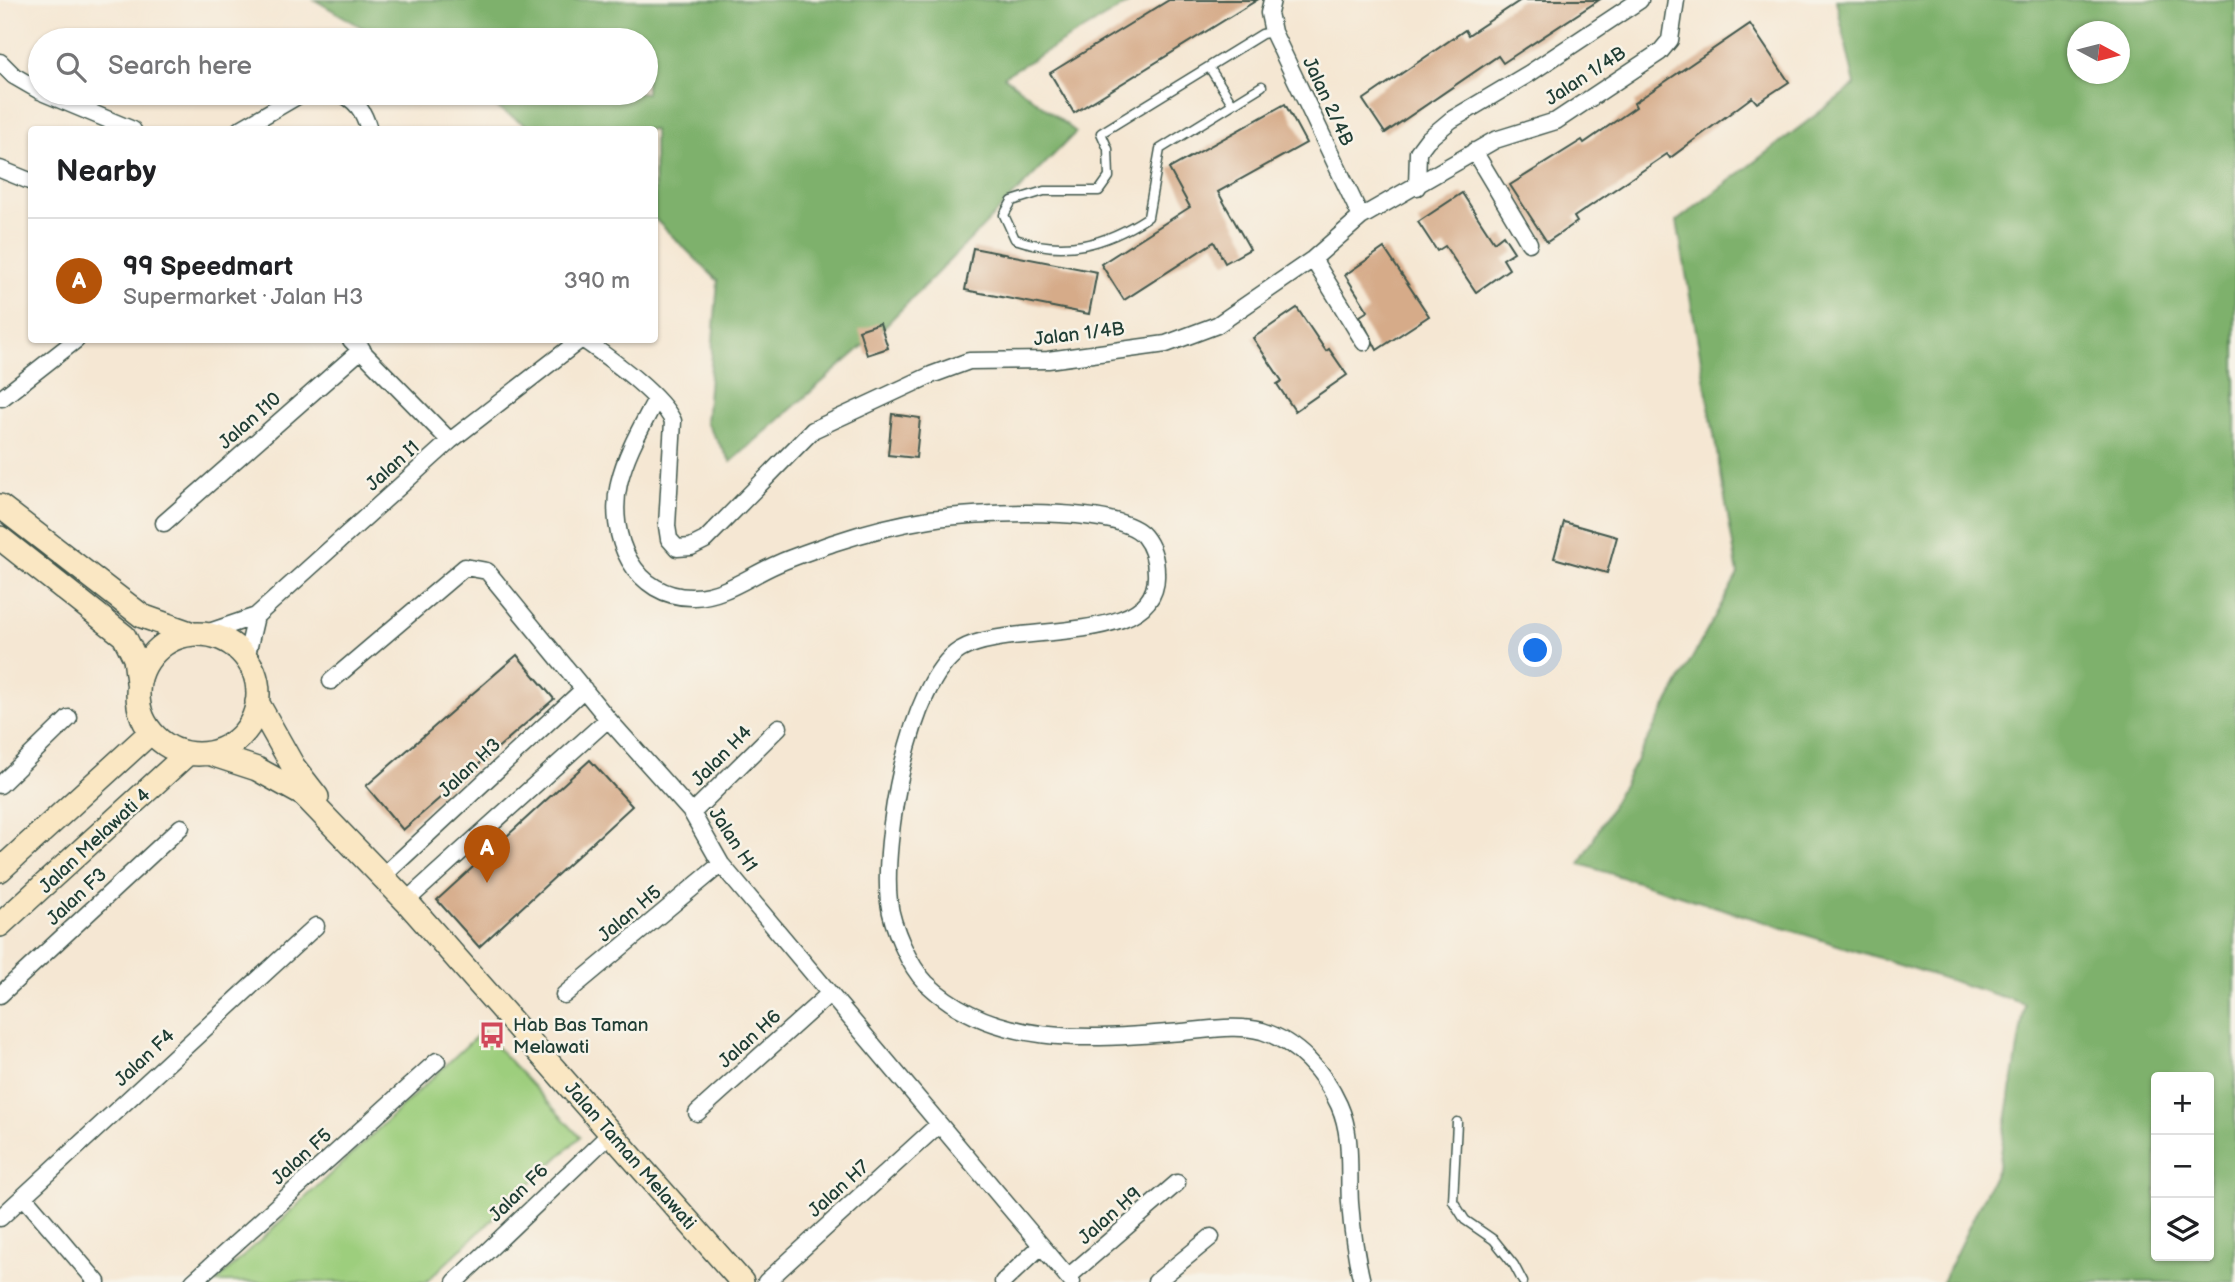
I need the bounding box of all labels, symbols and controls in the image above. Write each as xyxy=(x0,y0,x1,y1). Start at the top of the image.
north arrow xyxy=(2067,21,2130,84)
search box xyxy=(28,28,658,105)
street label: Jalan 1/4B xyxy=(1541,42,1630,111)
icon: search xyxy=(52,48,90,86)
text: Search here xyxy=(108,51,252,82)
street label: Jalan 2/4B xyxy=(1297,54,1358,150)
text: Nearby xyxy=(56,154,156,190)
text: 99 Speedmart xyxy=(123,252,293,283)
text: A xyxy=(72,267,86,295)
text: 390 m xyxy=(564,267,630,295)
text: Supermarket · Jalan H3 xyxy=(123,283,363,311)
street label: Jalan 1/4B xyxy=(1032,317,1126,351)
street label: Jalan I10 xyxy=(214,388,286,455)
street label: Jalan I1 xyxy=(361,436,425,496)
your location xyxy=(1518,633,1552,667)
street label: Jalan H4 xyxy=(687,721,758,791)
street label: Jalan H3 xyxy=(434,734,506,803)
street label: Jalan Melawati 4 xyxy=(35,783,156,899)
street label: Jalan H1 xyxy=(703,803,762,876)
pin: A xyxy=(464,825,510,883)
street label: Jalan F3 xyxy=(42,863,112,931)
street label: Jalan H5 xyxy=(594,881,666,947)
street label: Jalan H6 xyxy=(714,1005,786,1073)
place label: Hab Bas Taman Melawati xyxy=(513,1014,649,1059)
bus stop icon: Hab Bas Taman Melawati xyxy=(477,1020,507,1050)
street label: Jalan F4 xyxy=(110,1024,180,1092)
map controls xyxy=(2151,1072,2214,1261)
button: + xyxy=(2151,1072,2214,1135)
street label: Jalan Taman Melawati xyxy=(559,1077,701,1235)
street label: Jalan F5 xyxy=(267,1124,337,1190)
button: − xyxy=(2151,1135,2214,1198)
street label: Jalan H7 xyxy=(804,1155,875,1222)
street label: Jalan F6 xyxy=(484,1159,554,1227)
street label: Jalan H9 xyxy=(1074,1183,1146,1250)
button: layers xyxy=(2151,1198,2214,1261)

